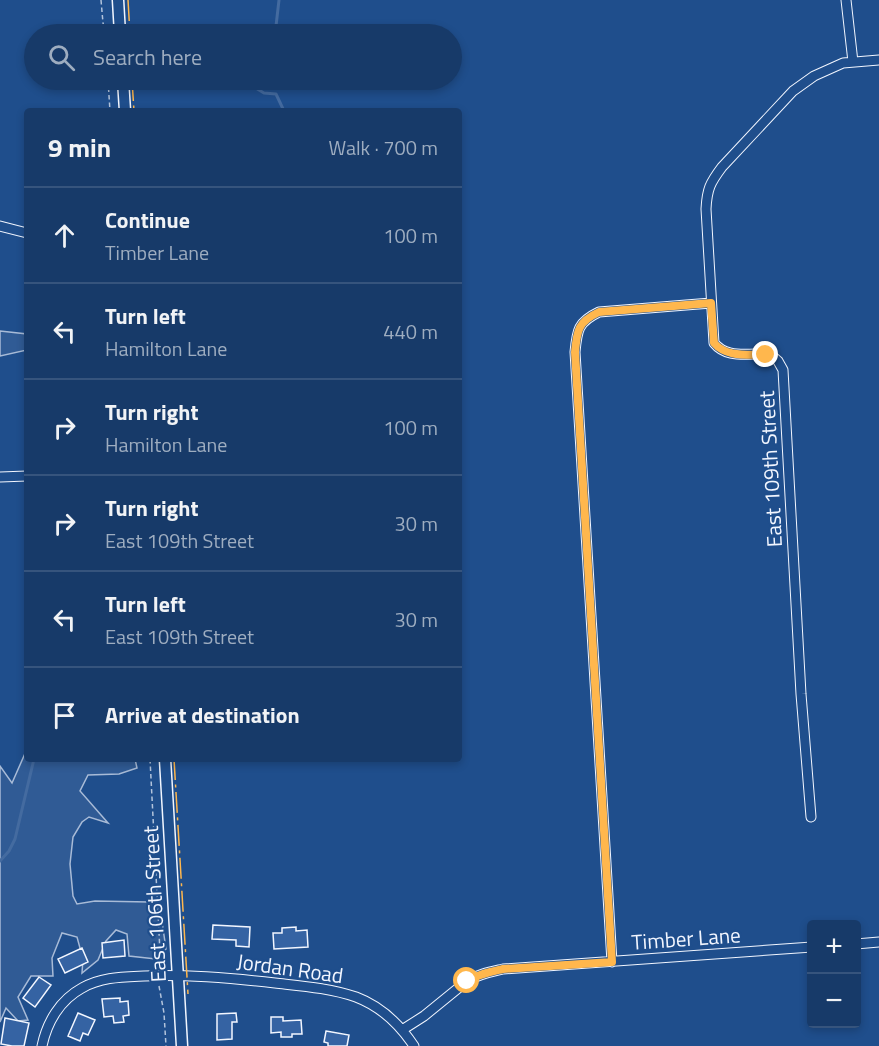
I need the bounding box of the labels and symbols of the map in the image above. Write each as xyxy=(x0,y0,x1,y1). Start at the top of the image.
route end xyxy=(752,341,778,367)
street label: East 109th Street xyxy=(750,389,790,548)
street label: East 106th Street xyxy=(134,824,174,983)
street label: Timber Lane xyxy=(630,918,742,958)
street label: Jordan Road xyxy=(235,945,345,991)
route start xyxy=(453,967,479,993)

